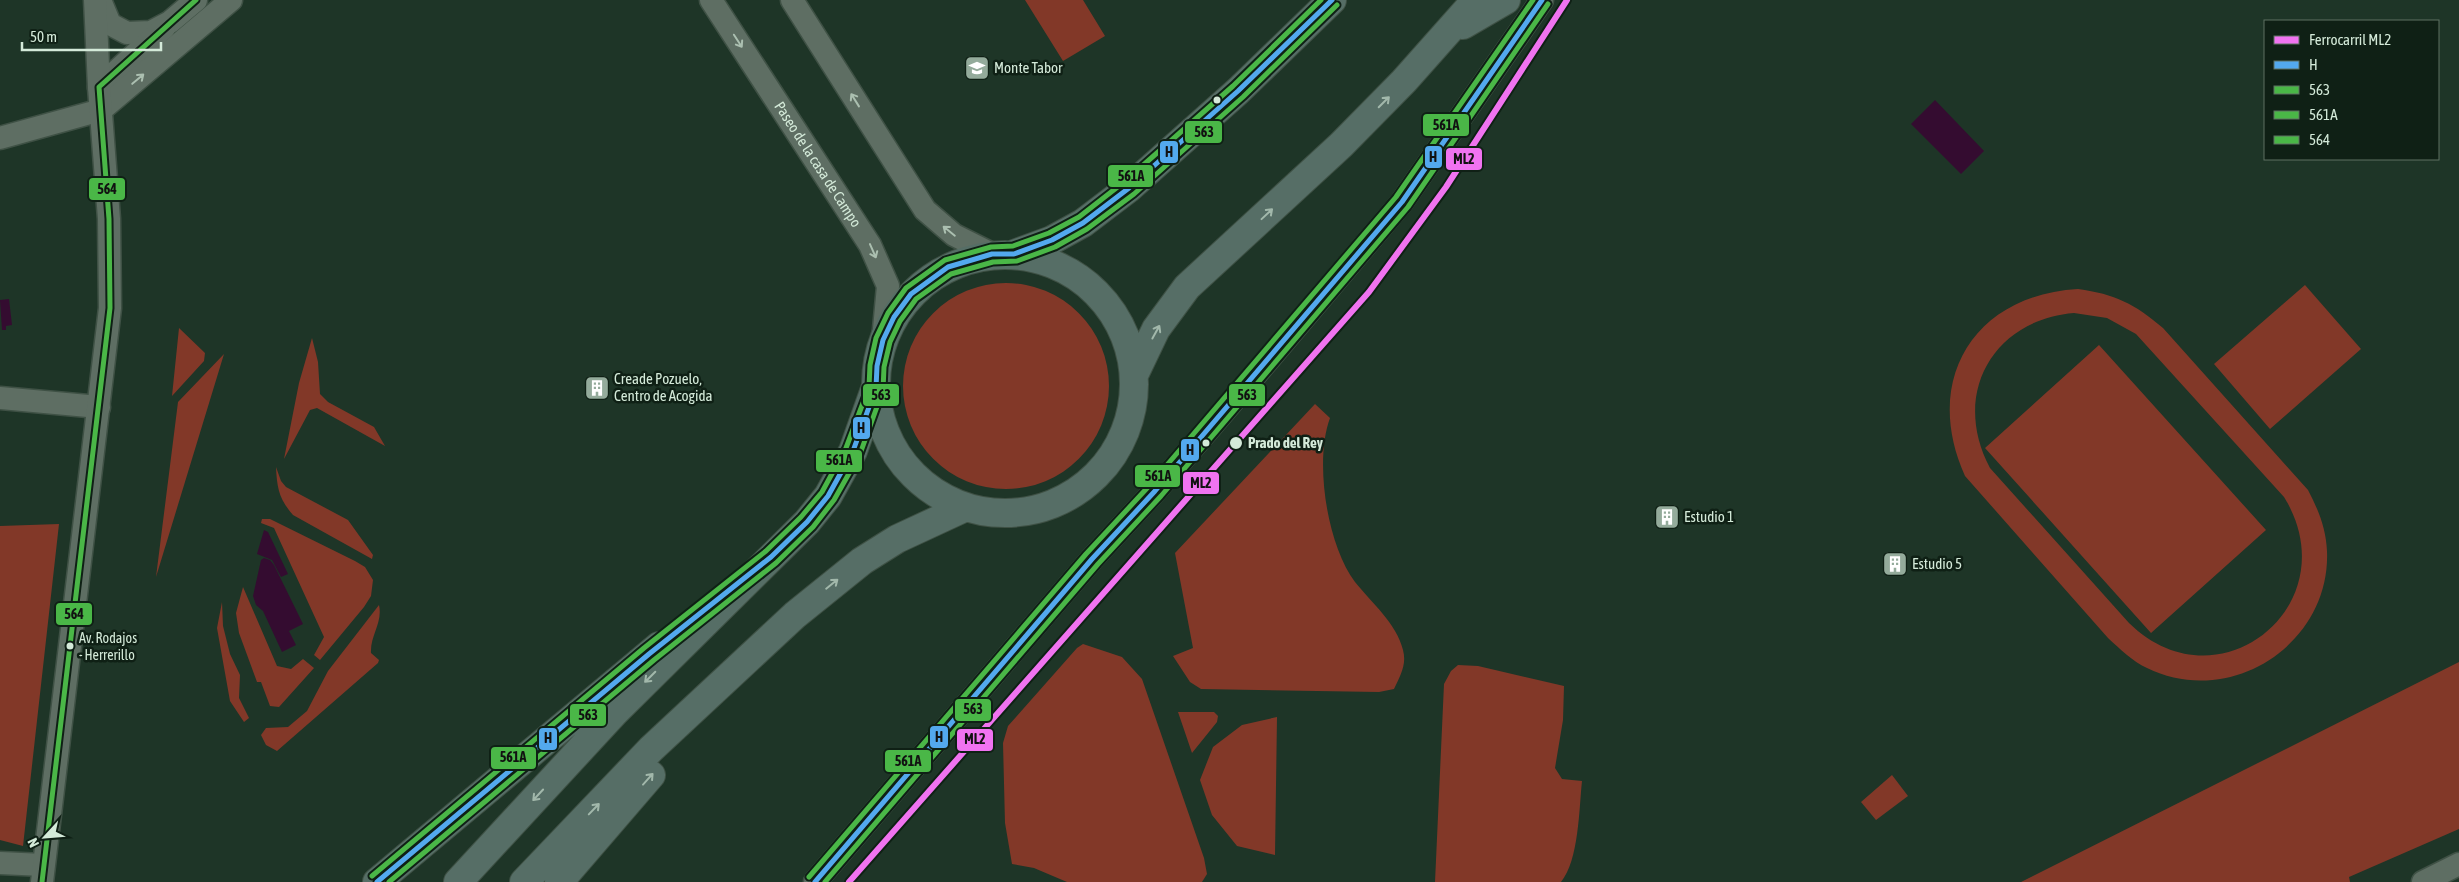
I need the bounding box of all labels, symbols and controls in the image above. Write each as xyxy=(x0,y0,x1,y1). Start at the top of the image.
scale bar xyxy=(22,20,161,52)
legend xyxy=(2264,20,2439,160)
text: 50 m xyxy=(30,28,57,45)
text: Ferrocarril ML2 xyxy=(2309,31,2391,48)
one-way arrow xyxy=(733,34,743,48)
school or university icon: Monte Tabor xyxy=(964,55,990,81)
text: H xyxy=(2309,56,2318,73)
place label: Monte Tabor xyxy=(994,59,1063,76)
one-way arrow xyxy=(132,73,145,84)
text: 563 xyxy=(2309,81,2330,98)
one-way arrow xyxy=(850,93,860,107)
unlabelled marker xyxy=(1212,95,1222,105)
one-way arrow xyxy=(1378,96,1390,108)
street label: Paseo de la casa de Campo xyxy=(771,98,865,230)
text: 561A xyxy=(2309,106,2338,123)
line badge: 561A xyxy=(1422,113,1470,137)
text: 561A xyxy=(1433,117,1459,133)
line badge: 563 xyxy=(1184,120,1223,144)
text: 563 xyxy=(1194,124,1214,140)
text: 564 xyxy=(2309,131,2330,148)
line badge: H xyxy=(1159,140,1179,164)
text: H xyxy=(1165,144,1173,160)
line badge: H xyxy=(1424,145,1443,169)
line badge: ML2 xyxy=(1445,147,1483,171)
text: H xyxy=(1429,149,1437,165)
text: ML2 xyxy=(1453,151,1475,167)
line badge: 561A xyxy=(1107,164,1154,188)
text: 561A xyxy=(1118,168,1144,184)
line badge: 564 xyxy=(88,177,126,201)
text: 564 xyxy=(97,181,117,197)
one-way arrow xyxy=(1260,208,1273,220)
one-way arrow xyxy=(943,225,956,236)
one-way arrow xyxy=(869,243,878,258)
one-way arrow xyxy=(1151,325,1161,339)
place label: Creade Pozuelo, Centro de Acogida xyxy=(614,370,713,404)
building icon: Creade Pozuelo, Centro de Acogida xyxy=(584,375,610,401)
line badge: 563 xyxy=(862,383,900,407)
line badge: 563 xyxy=(1228,383,1266,407)
text: 563 xyxy=(871,387,891,403)
text: 563 xyxy=(1237,387,1257,403)
line badge: H xyxy=(852,416,871,440)
text: H xyxy=(857,420,865,436)
place label: Prado del Rey xyxy=(1248,434,1324,451)
marker: Prado del Rey xyxy=(1228,435,1244,451)
line badge: H xyxy=(1180,438,1200,462)
unlabelled marker xyxy=(1201,438,1211,448)
text: H xyxy=(1186,442,1194,458)
line badge: 561A xyxy=(815,449,863,473)
text: 561A xyxy=(826,452,852,468)
line badge: 561A xyxy=(1134,464,1181,488)
text: 561A xyxy=(1145,468,1171,484)
line badge: ML2 xyxy=(1182,471,1220,495)
text: ML2 xyxy=(1190,475,1212,491)
building icon: Estudio 1 xyxy=(1654,504,1680,530)
place label: Estudio 1 xyxy=(1684,508,1734,525)
building icon: Estudio 5 xyxy=(1882,551,1908,577)
place label: Estudio 5 xyxy=(1912,555,1962,572)
one-way arrow xyxy=(826,579,839,590)
line badge: 564 xyxy=(55,602,93,626)
text: 564 xyxy=(64,606,84,622)
place label: Av. Rodajos - Herrerillo xyxy=(79,630,137,663)
marker: Av. Rodajos - Herrerillo xyxy=(65,641,75,651)
one-way arrow xyxy=(644,671,656,683)
line badge: 563 xyxy=(954,698,992,722)
text: 563 xyxy=(963,701,983,717)
line badge: 563 xyxy=(569,703,607,727)
text: 563 xyxy=(578,707,598,723)
line badge: H xyxy=(929,725,949,749)
line badge: H xyxy=(538,727,558,751)
line badge: ML2 xyxy=(956,728,994,752)
text: H xyxy=(935,729,943,745)
text: H xyxy=(544,730,552,746)
text: ML2 xyxy=(964,731,986,747)
line badge: 561A xyxy=(490,746,537,770)
text: 561A xyxy=(500,749,526,765)
line badge: 561A xyxy=(884,749,932,773)
text: 561A xyxy=(895,753,921,769)
one-way arrow xyxy=(642,772,653,785)
one-way arrow xyxy=(532,789,544,802)
one-way arrow xyxy=(588,802,600,815)
north arrow xyxy=(20,812,70,862)
text: N xyxy=(24,835,42,850)

